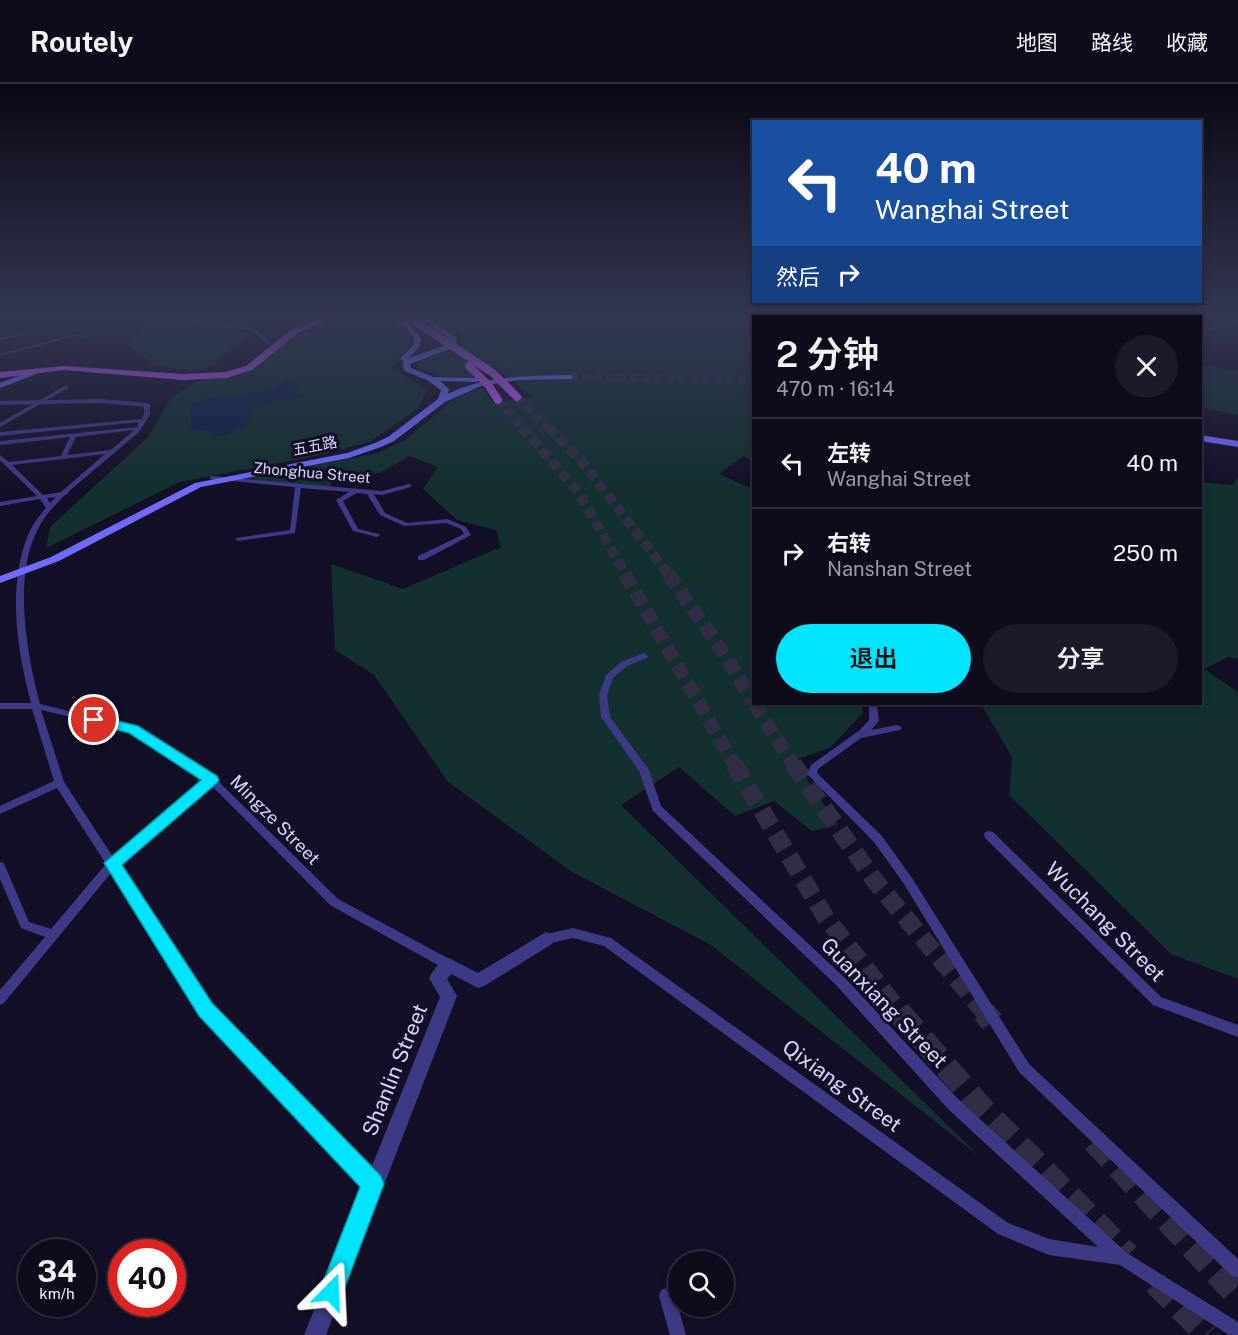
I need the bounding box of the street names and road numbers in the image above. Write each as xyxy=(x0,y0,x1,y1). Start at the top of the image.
street label: 五五路 xyxy=(291,433,339,458)
street label: Zhonghua Street xyxy=(253,459,371,486)
street label: Mingze Street xyxy=(226,771,324,869)
street label: Wuchang Street xyxy=(1040,857,1170,987)
street label: Guanxiang Street xyxy=(816,932,953,1073)
street label: Shanlin Street xyxy=(357,1000,432,1139)
street label: Qixiang Street xyxy=(778,1034,907,1137)

